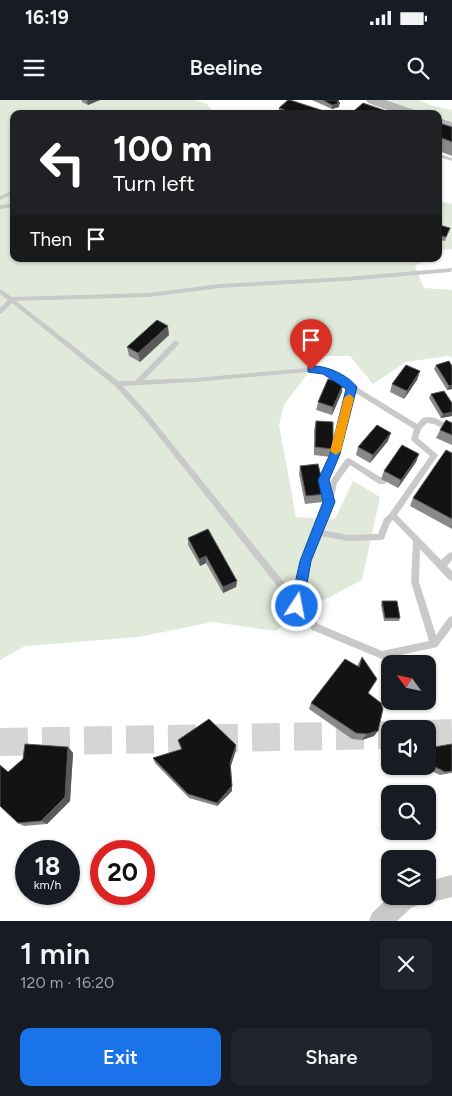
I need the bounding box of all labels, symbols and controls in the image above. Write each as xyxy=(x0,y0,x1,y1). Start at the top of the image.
text: 16:19 xyxy=(25,6,69,29)
icon: menu xyxy=(20,54,48,82)
text: Beeline xyxy=(190,54,262,81)
icon: search xyxy=(404,54,432,82)
text: 100 m xyxy=(113,128,212,170)
icon: left xyxy=(30,130,95,195)
text: Turn left xyxy=(113,170,195,197)
icon: arrive xyxy=(82,225,110,253)
text: Then xyxy=(30,228,72,251)
pin xyxy=(290,319,332,370)
icon: arrive xyxy=(297,326,325,354)
position arrow xyxy=(270,579,322,631)
north arrow xyxy=(381,655,436,710)
map controls xyxy=(381,655,436,905)
button: sound xyxy=(381,720,436,775)
button: search xyxy=(381,785,436,840)
speed limit sign: 20 xyxy=(90,840,155,905)
button: layers xyxy=(381,850,436,905)
text: 18 xyxy=(35,851,60,881)
text: km/h xyxy=(34,878,61,892)
text: 1 min xyxy=(20,935,90,972)
button: close xyxy=(380,938,432,990)
text: 120 m · 16:20 xyxy=(20,973,114,992)
button: Exit xyxy=(20,1028,221,1086)
button: Share xyxy=(231,1028,432,1086)

